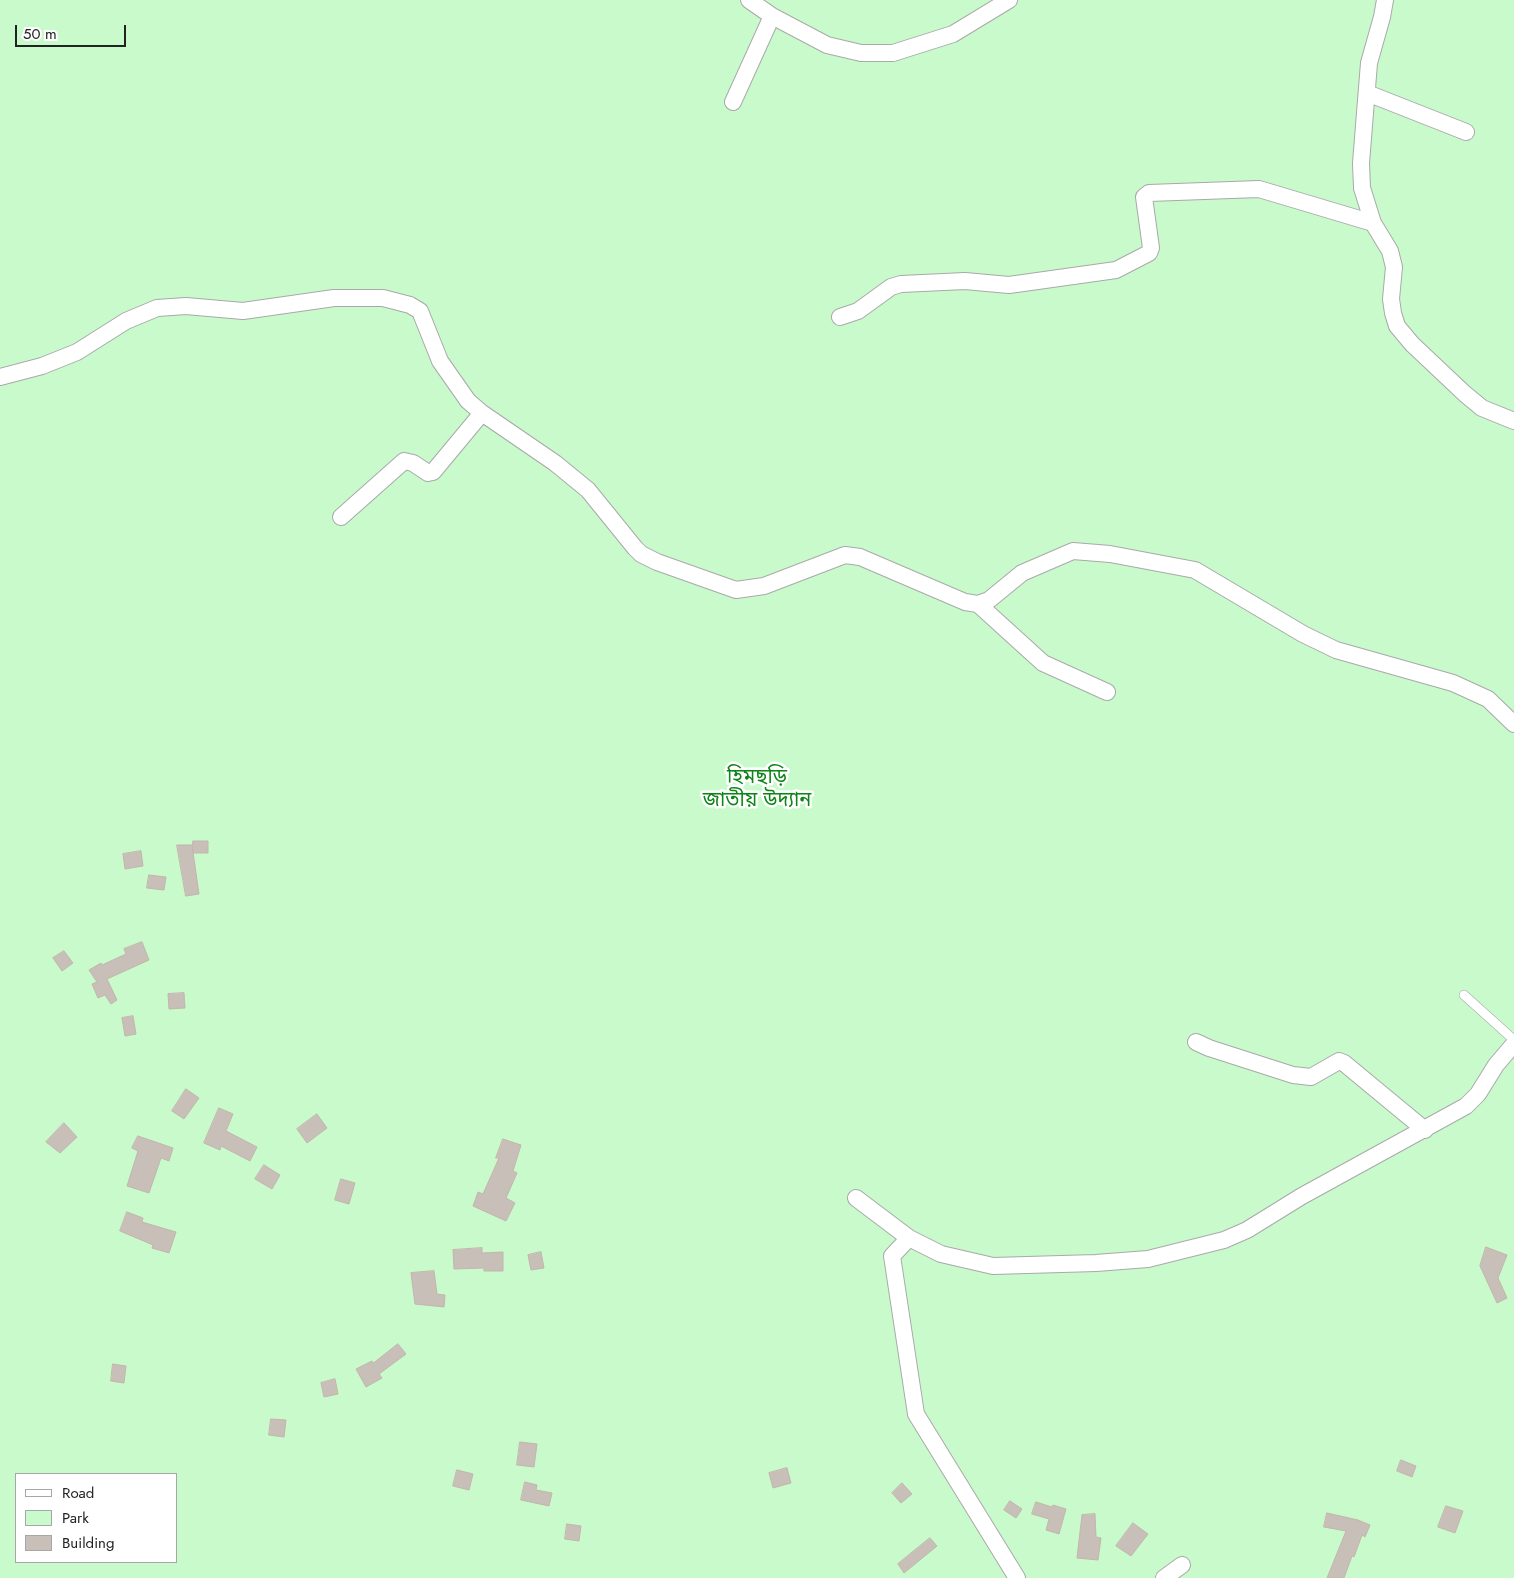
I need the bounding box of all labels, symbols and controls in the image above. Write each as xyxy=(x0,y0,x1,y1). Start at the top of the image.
scale bar xyxy=(18,15,129,47)
text: 50 m xyxy=(23,23,57,45)
park label: হিমছড়ি জাতীয় উদ্যান xyxy=(703,766,811,813)
legend xyxy=(15,1473,178,1563)
text: Road xyxy=(62,1482,94,1504)
text: Park xyxy=(62,1507,89,1529)
text: Building xyxy=(62,1532,114,1554)

